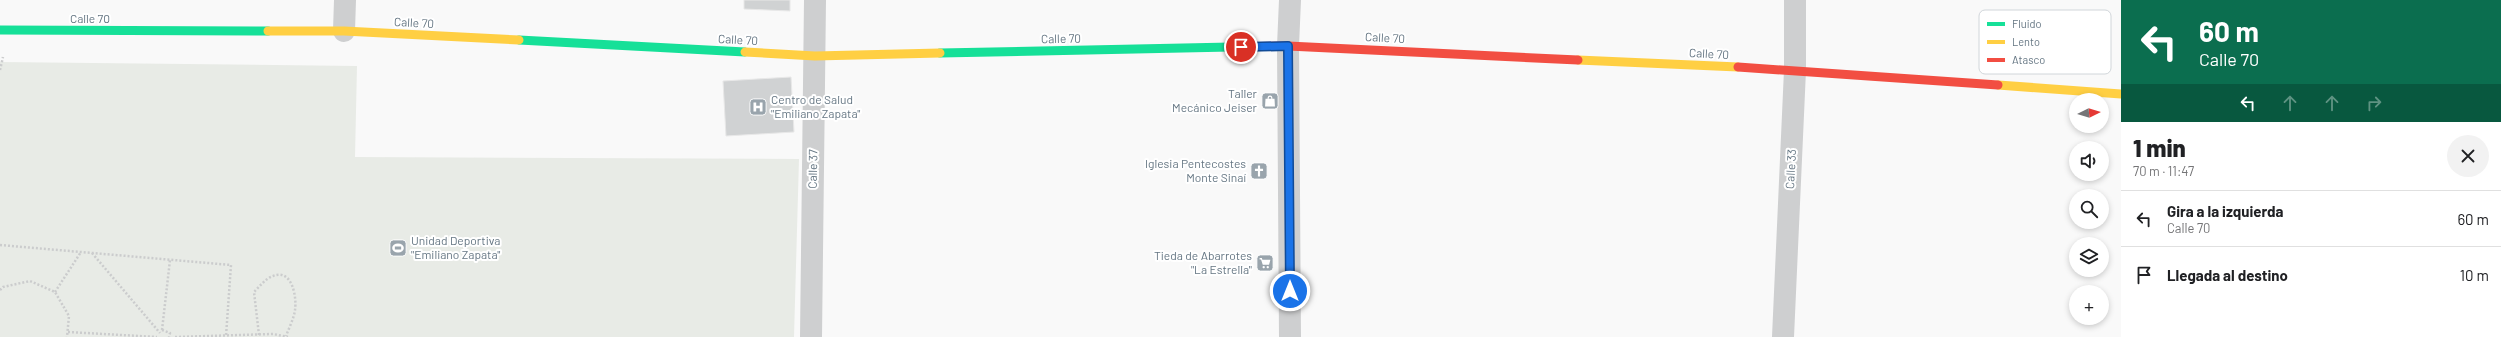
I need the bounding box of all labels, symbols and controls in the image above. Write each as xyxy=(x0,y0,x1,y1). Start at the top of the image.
legend xyxy=(1979,10,2111,74)
street label: Calle 70 xyxy=(70,11,110,25)
street label: Calle 70 xyxy=(394,14,434,30)
text: 60 m xyxy=(2199,14,2259,48)
icon: left xyxy=(2133,16,2185,68)
text: Fluido xyxy=(2012,17,2041,30)
street label: Calle 70 xyxy=(1365,29,1405,45)
pin xyxy=(1224,30,1258,64)
street label: Calle 70 xyxy=(718,31,758,47)
street label: Calle 70 xyxy=(1041,31,1081,45)
text: Lento xyxy=(2012,35,2040,48)
icon: arrive xyxy=(1230,36,1252,58)
street label: Calle 70 xyxy=(1689,45,1729,61)
text: Calle 70 xyxy=(2199,48,2259,70)
text: Atasco xyxy=(2012,53,2045,66)
place label: Taller Mecánico Jeiser xyxy=(1172,86,1258,114)
shop icon: Taller Mecánico Jeiser xyxy=(1260,91,1280,111)
place label: Centro de Salud "Emiliano Zapata" xyxy=(771,92,860,120)
icon: left xyxy=(2237,92,2259,114)
icon: ahead xyxy=(2279,92,2301,114)
icon: ahead xyxy=(2321,92,2343,114)
icon: right xyxy=(2363,92,2385,114)
north arrow xyxy=(2069,93,2109,133)
map controls xyxy=(2069,93,2109,325)
hospital icon: Centro de Salud "Emiliano Zapata" xyxy=(748,97,768,117)
text: 1 min xyxy=(2133,133,2186,162)
button: close xyxy=(2447,135,2489,177)
button: sound xyxy=(2069,141,2109,181)
street label: Calle 37 xyxy=(805,149,819,189)
street label: Calle 33 xyxy=(1782,149,1798,189)
place label: Iglesia Pentecostes Monte Sinaí xyxy=(1145,156,1246,184)
church icon: Iglesia Pentecostes Monte Sinaí xyxy=(1249,161,1269,181)
text: 70 m · 11:47 xyxy=(2133,163,2194,179)
button: search xyxy=(2069,189,2109,229)
text: Gira a la izquierda xyxy=(2167,202,2283,220)
icon: left xyxy=(2133,208,2155,230)
text: 60 m xyxy=(2457,210,2489,228)
text: Calle 70 xyxy=(2167,220,2210,236)
place label: Unidad Deportiva "Emiliano Zapata" xyxy=(411,233,501,261)
button: layers xyxy=(2069,237,2109,277)
sports icon: Unidad Deportiva "Emiliano Zapata" xyxy=(388,238,408,258)
place label: Tieda de Abarrotes "La Estrella" xyxy=(1154,248,1252,276)
supermarket icon: Tieda de Abarrotes "La Estrella" xyxy=(1255,253,1275,273)
icon: arrive xyxy=(2133,264,2155,286)
text: Llegada al destino xyxy=(2167,266,2288,284)
text: 10 m xyxy=(2460,266,2489,284)
position arrow xyxy=(1269,270,1311,312)
button: + xyxy=(2069,285,2109,325)

